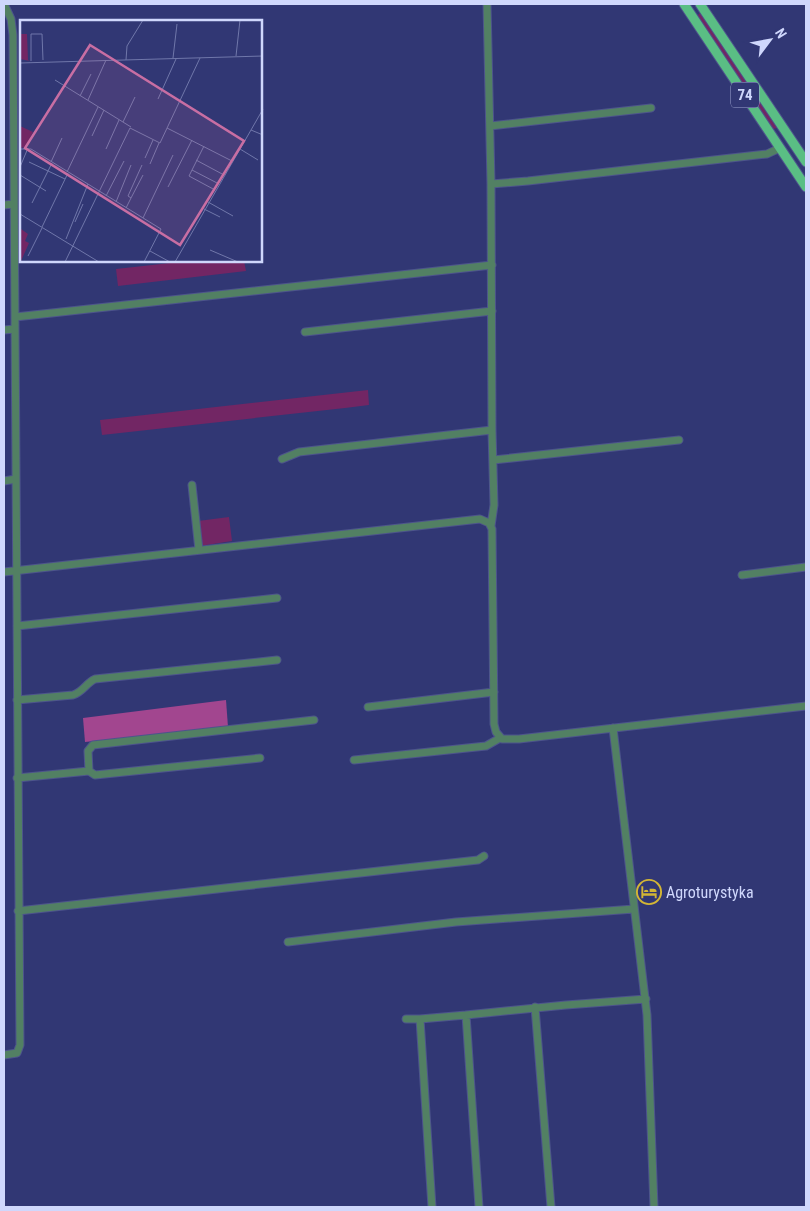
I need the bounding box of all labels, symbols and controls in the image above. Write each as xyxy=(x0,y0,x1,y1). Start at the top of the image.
north arrow xyxy=(745,15,795,65)
inset map xyxy=(20,20,262,262)
text: N xyxy=(772,25,790,41)
road number: 74 xyxy=(731,82,759,108)
hotel icon: Agroturystyka xyxy=(636,879,662,905)
place label: Agroturystyka xyxy=(666,883,754,902)

